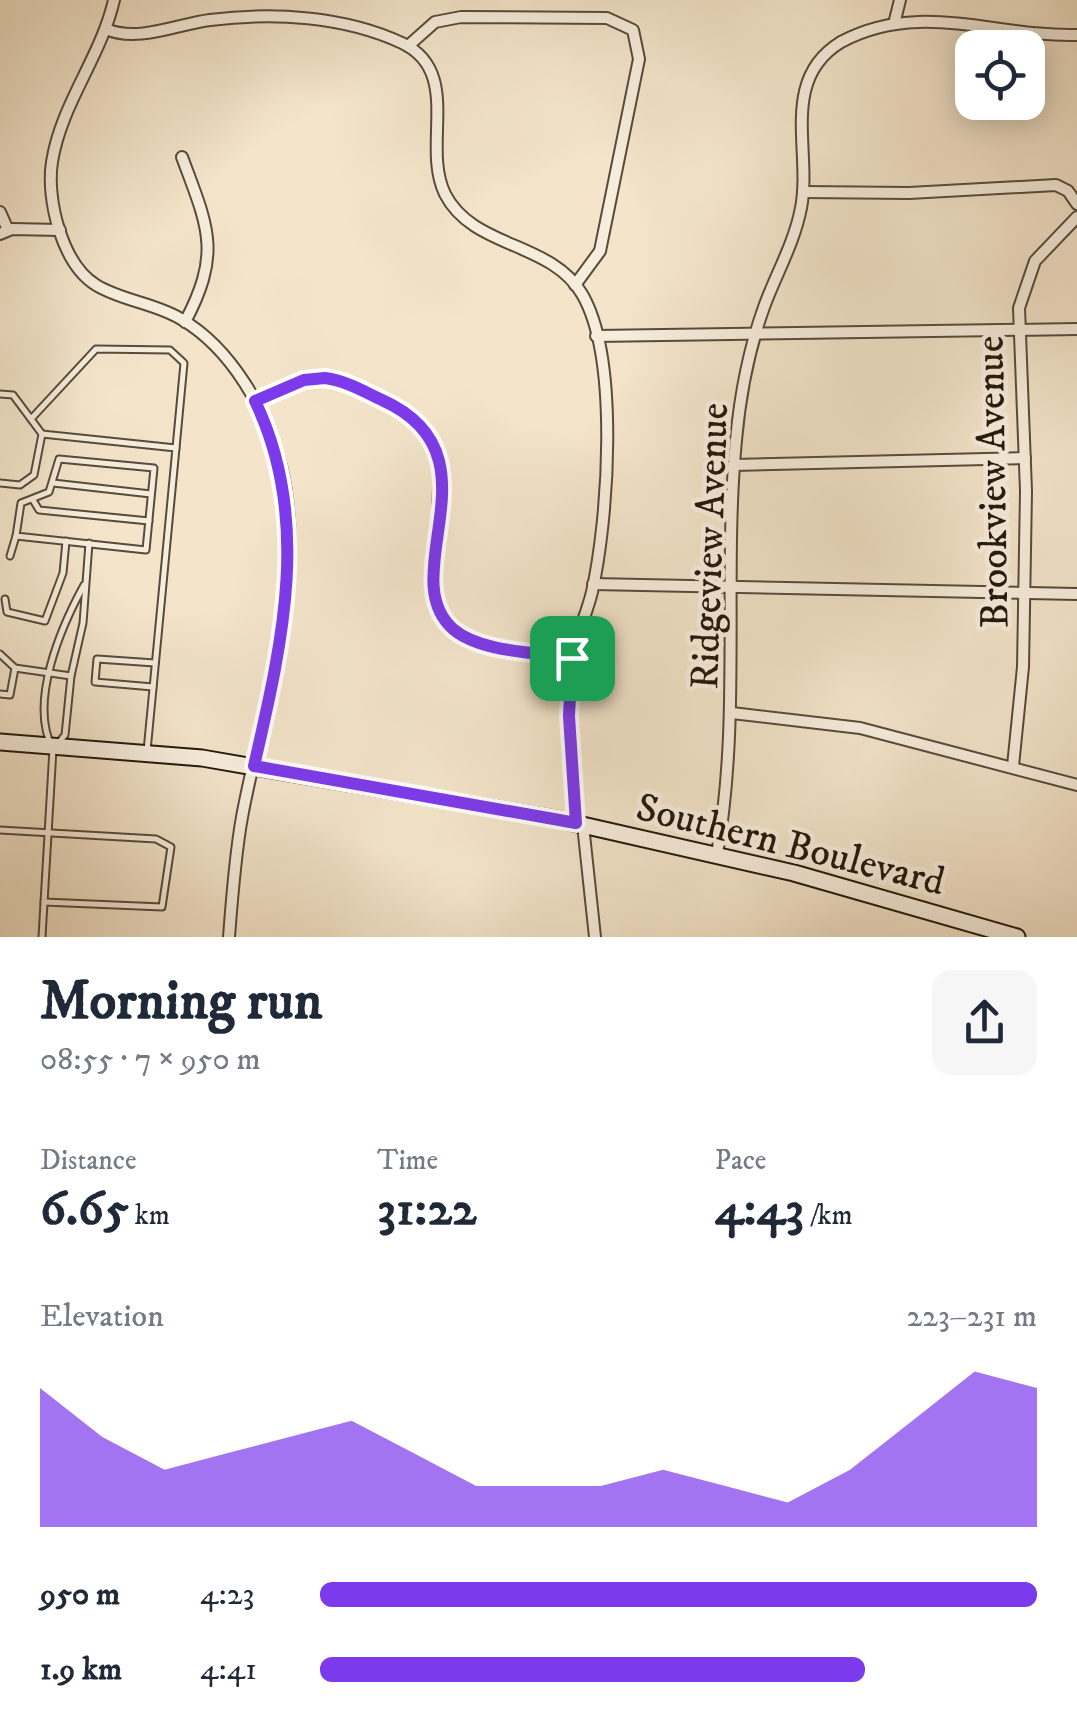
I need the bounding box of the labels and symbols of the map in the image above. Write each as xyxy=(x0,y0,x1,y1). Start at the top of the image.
street label: Brookview Avenue xyxy=(966,335,1022,629)
street label: Ridgeview Avenue xyxy=(681,402,741,690)
pin xyxy=(530,616,615,701)
street label: Southern Boulevard xyxy=(631,783,950,908)

